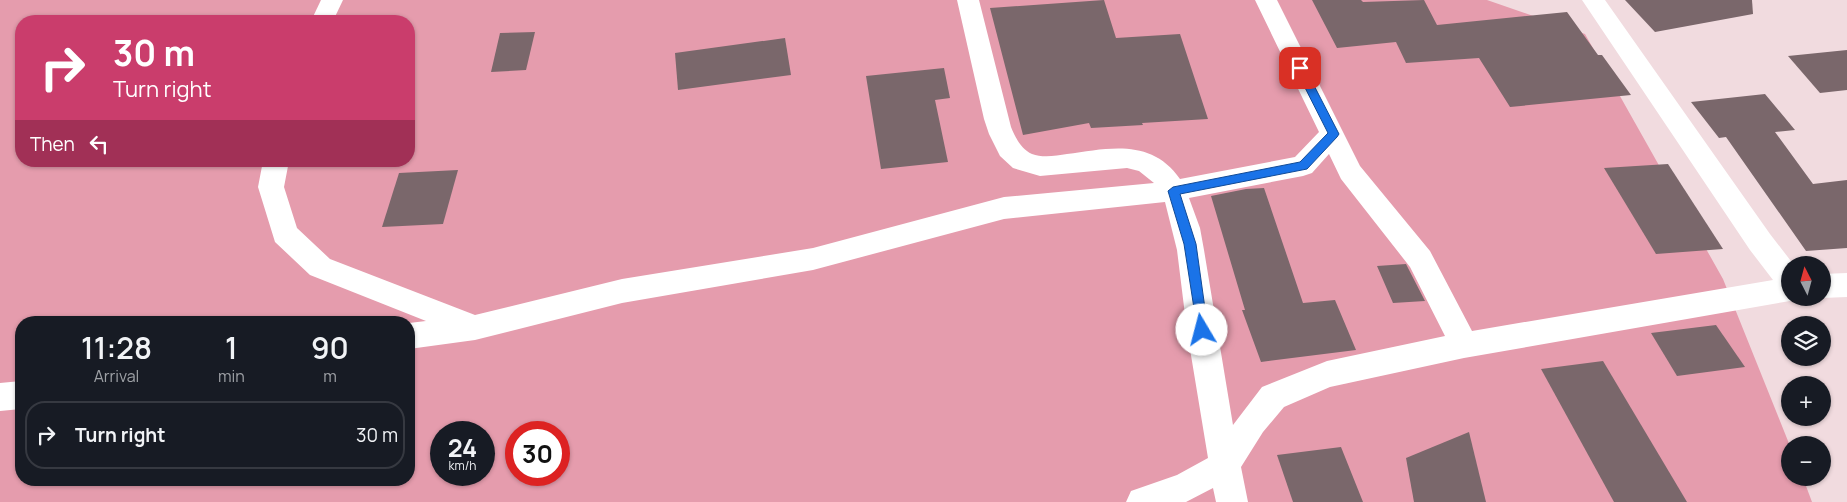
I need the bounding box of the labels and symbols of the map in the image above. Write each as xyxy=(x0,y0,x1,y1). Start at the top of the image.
pin xyxy=(1279,47,1321,89)
north arrow xyxy=(1781,256,1831,306)
position arrow xyxy=(1175,303,1227,355)
speed limit sign: 30 xyxy=(505,421,570,486)

